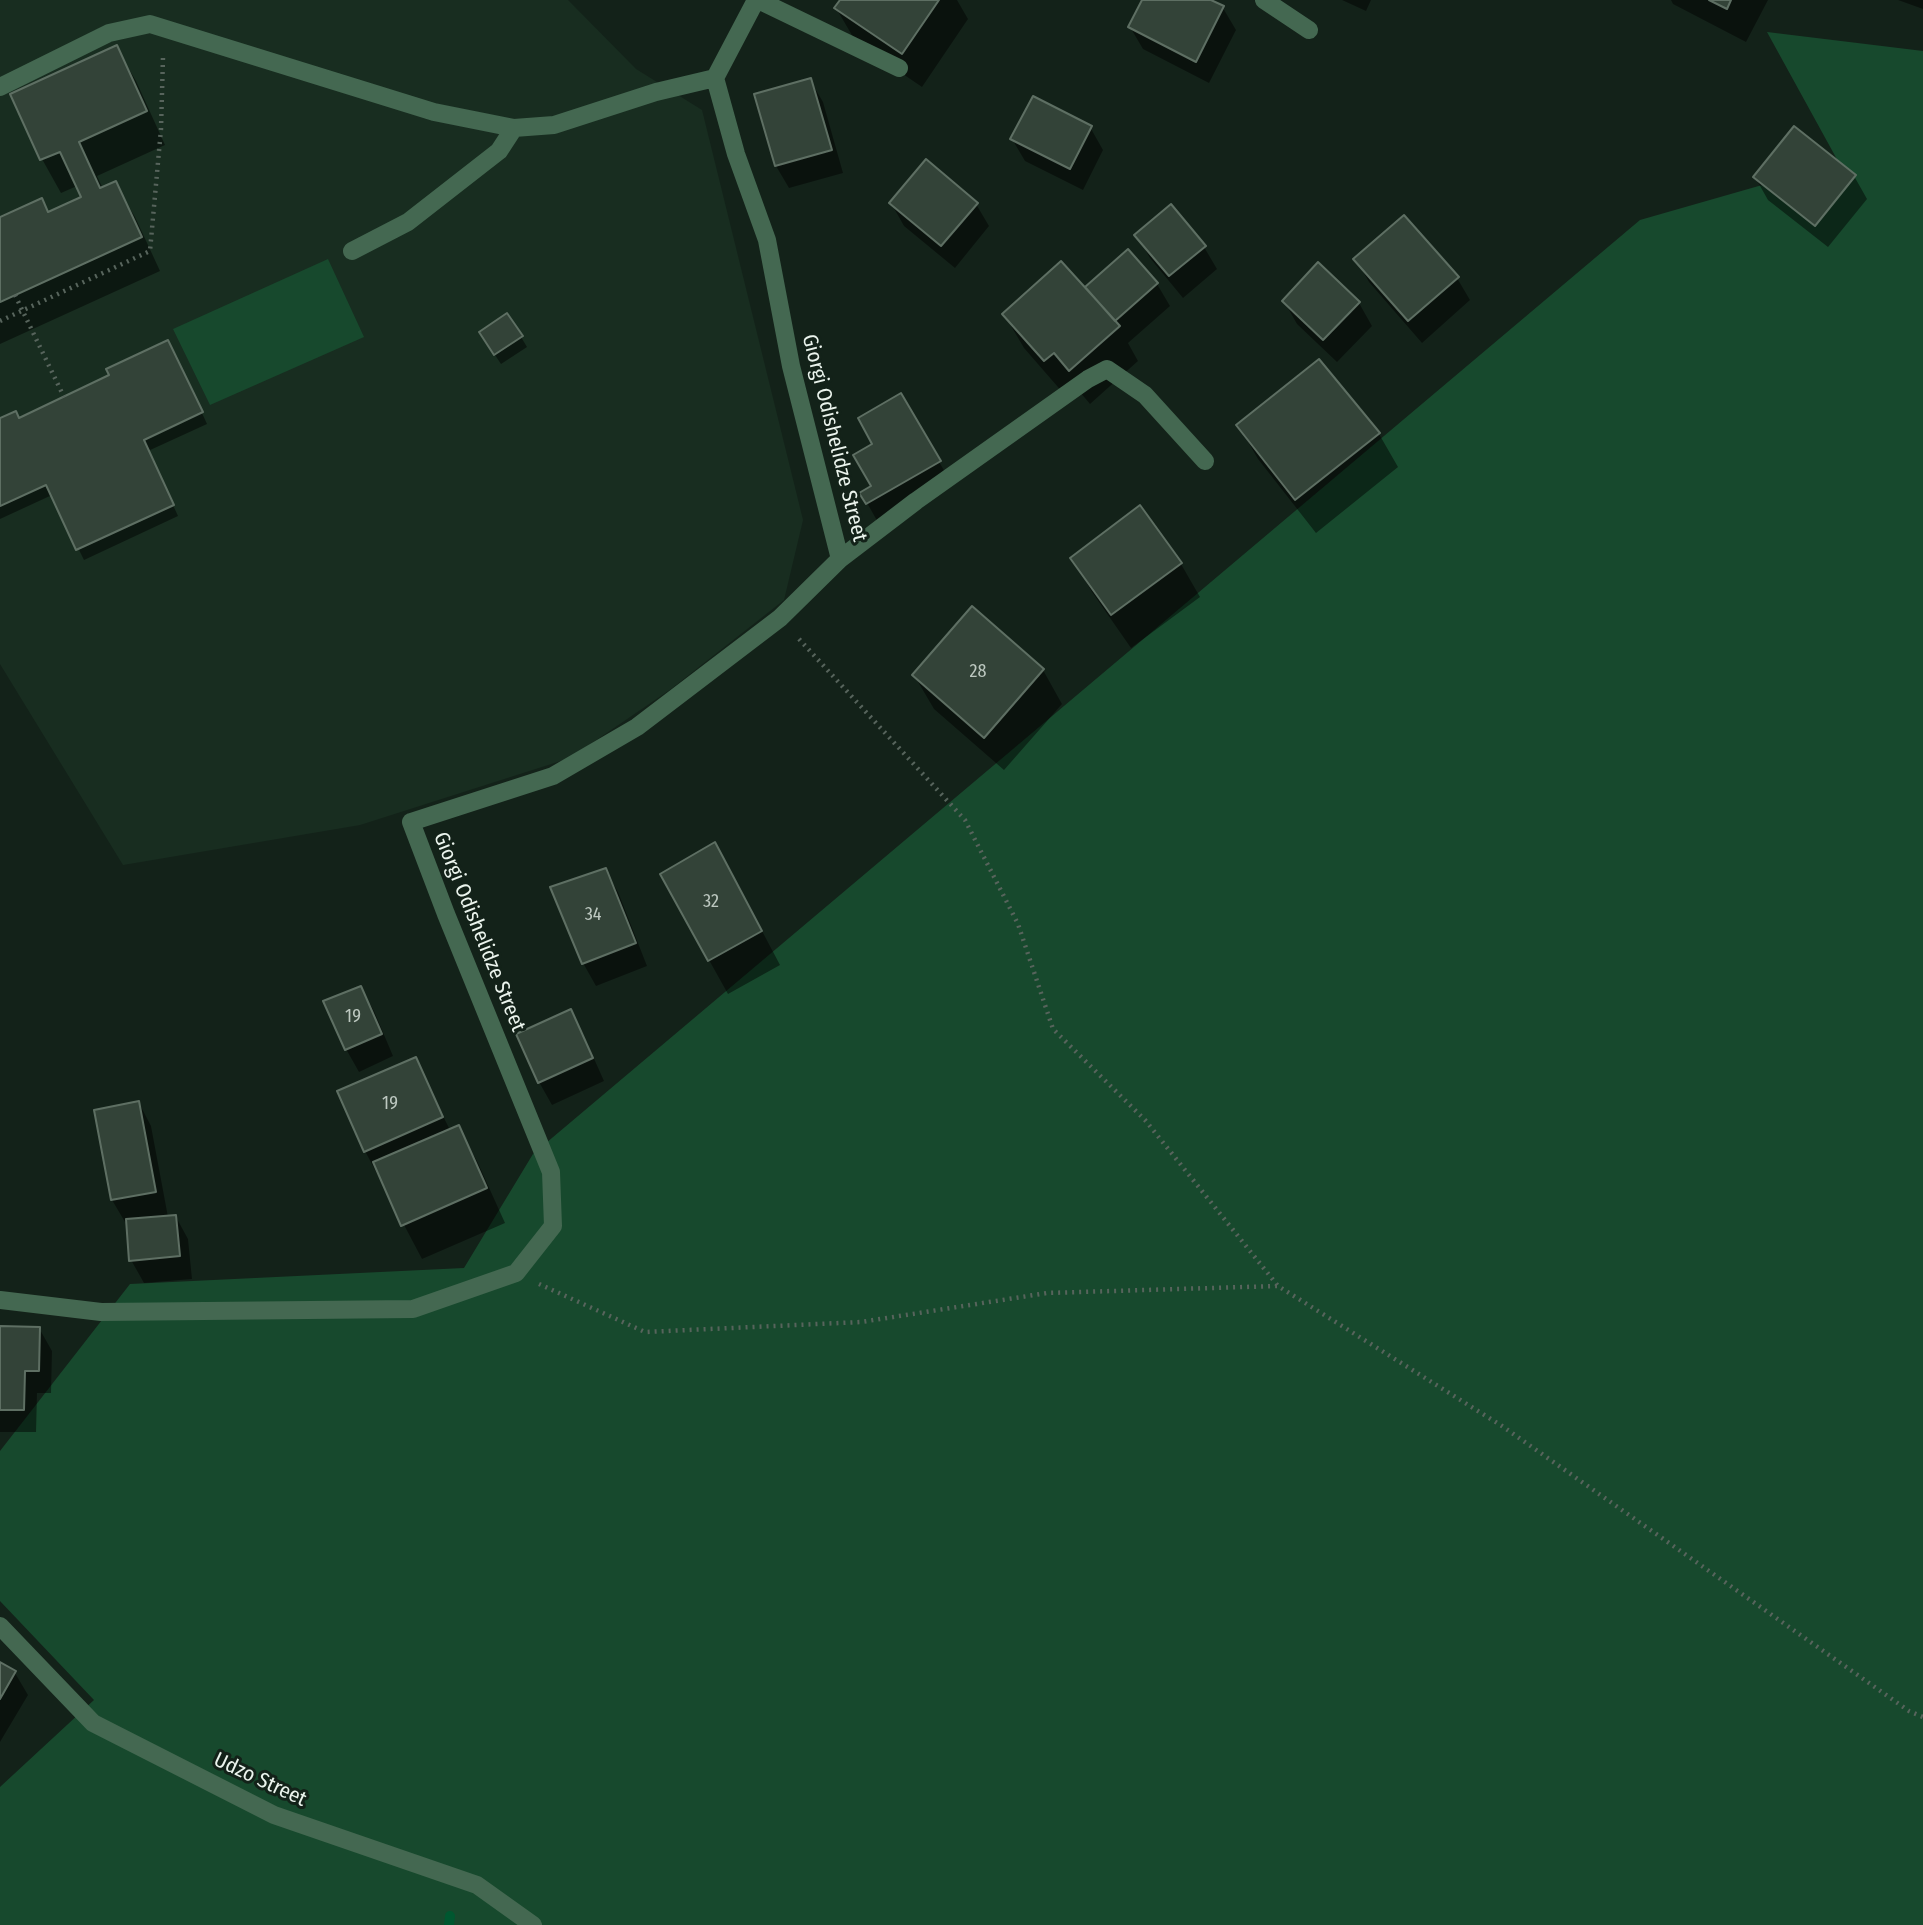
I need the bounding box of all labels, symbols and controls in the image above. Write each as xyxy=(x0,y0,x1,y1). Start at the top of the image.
street label: Giorgi Odishelidze Street xyxy=(796,332,872,544)
house number: 28 xyxy=(970,661,986,683)
street label: Giorgi Odishelidze Street xyxy=(427,829,531,1035)
house number: 32 xyxy=(703,891,719,913)
house number: 34 xyxy=(585,904,601,926)
house number: 19 xyxy=(345,1006,361,1028)
house number: 19 xyxy=(382,1093,398,1115)
street label: Udzo Street xyxy=(210,1748,310,1812)

